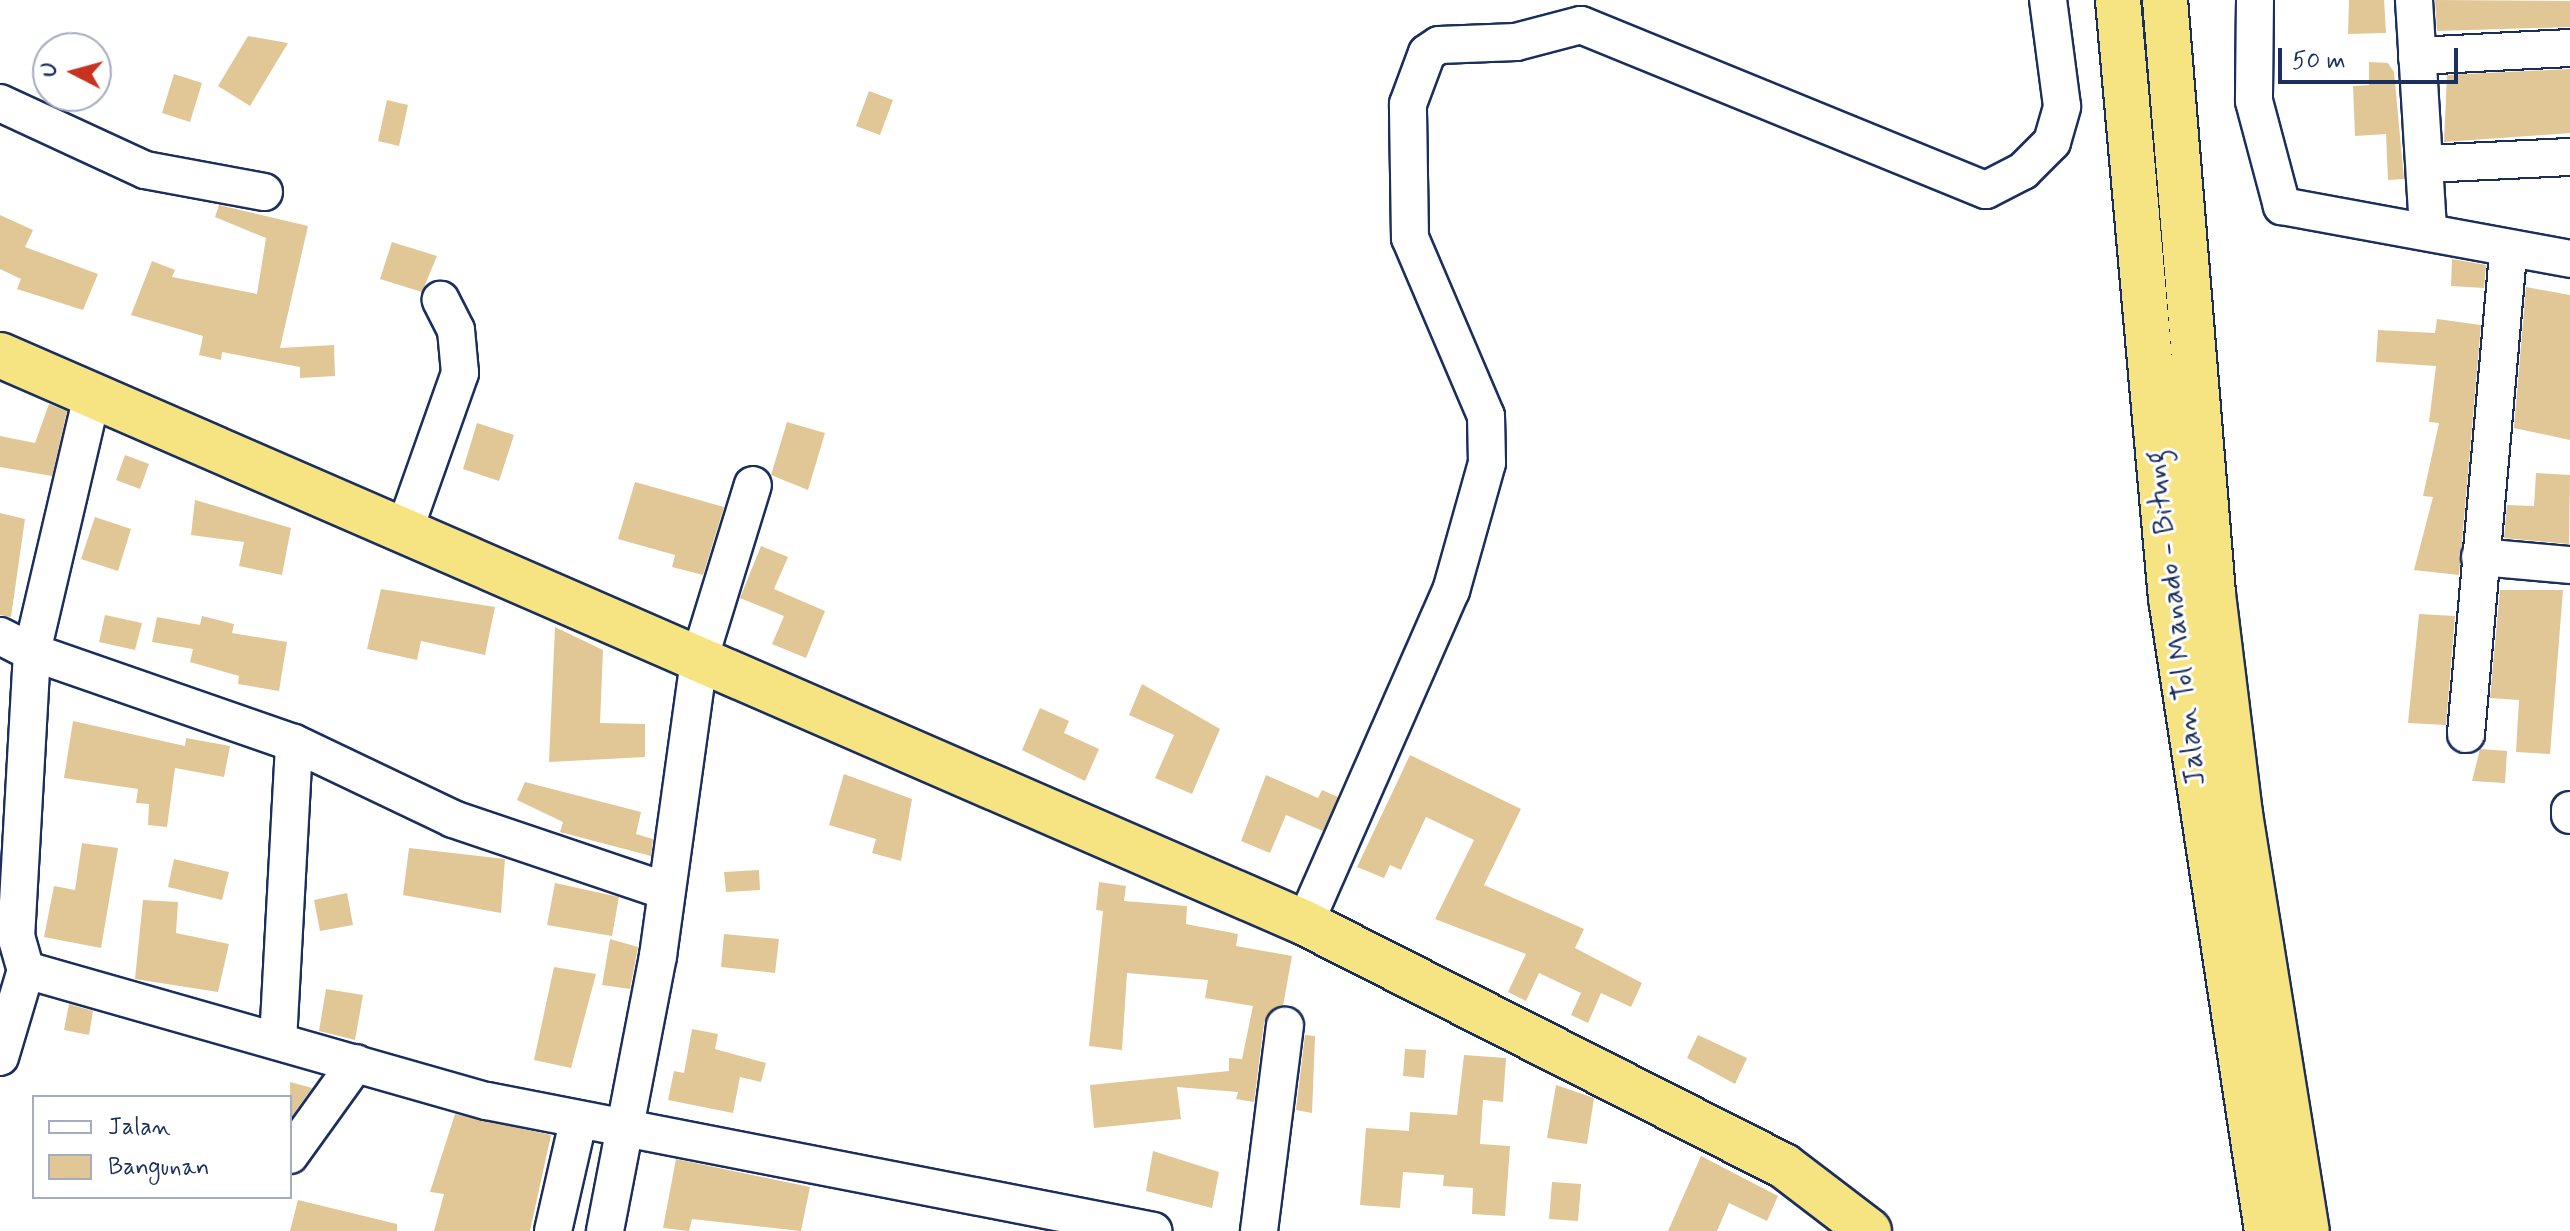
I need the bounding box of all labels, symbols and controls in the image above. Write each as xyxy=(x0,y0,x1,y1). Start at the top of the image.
north arrow xyxy=(32,32,112,112)
scale bar xyxy=(2282,32,2462,82)
text: 50 m xyxy=(2292,46,2346,77)
text: U xyxy=(35,61,65,78)
street label: Jalan Tol Manado - Bitung xyxy=(2137,446,2215,790)
legend xyxy=(32,1095,292,1199)
text: Jalan xyxy=(108,1112,171,1143)
text: Bangunan xyxy=(108,1152,209,1183)

